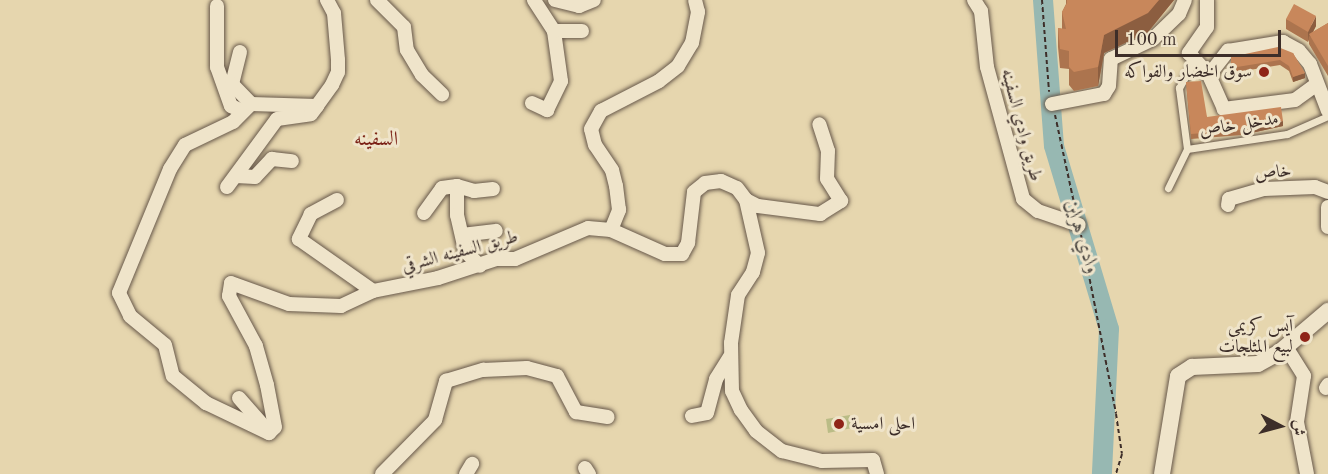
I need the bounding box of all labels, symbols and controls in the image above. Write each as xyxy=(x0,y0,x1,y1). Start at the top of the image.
scale bar xyxy=(1118,18,1284,56)
text: 100 m xyxy=(1126,31,1177,49)
place label: سوق الخضار والفواكه xyxy=(1124,61,1252,83)
marker: سوق الخضار والفواكه xyxy=(1257,65,1271,79)
street label: طريق وادي السفينه xyxy=(996,66,1046,184)
street label: مدخل خاص xyxy=(1198,108,1280,142)
district label: السفينه xyxy=(354,128,398,152)
street label: خاص xyxy=(1254,160,1292,186)
water label: وادي هراين xyxy=(1058,197,1104,277)
street label: طريق السفينه الشرقي xyxy=(400,226,520,278)
place label: آيس كريمي لبيع المثلجات xyxy=(1219,316,1293,358)
marker: آيس كريمي لبيع المثلجات xyxy=(1298,330,1312,344)
north arrow xyxy=(1250,396,1310,456)
place label: احلى امسية xyxy=(851,413,915,435)
marker: احلى امسية xyxy=(832,417,846,431)
text: ش xyxy=(1289,419,1307,437)

